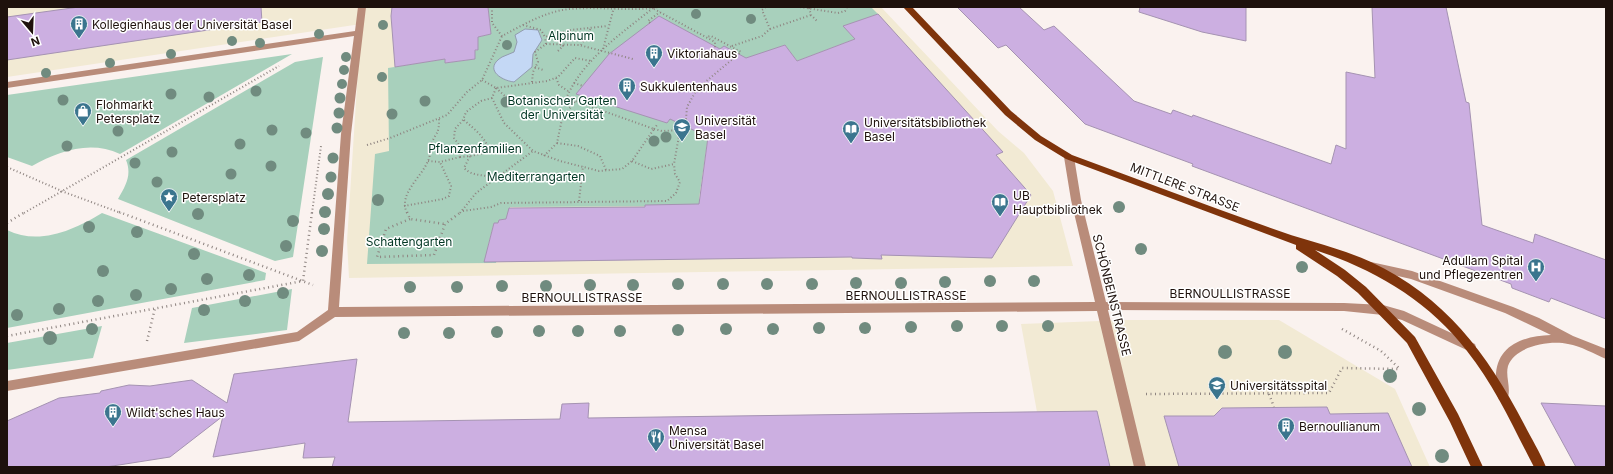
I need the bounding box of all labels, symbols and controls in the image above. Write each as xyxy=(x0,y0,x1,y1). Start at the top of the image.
north arrow xyxy=(12,12,52,52)
building icon: Kollegienhaus der Universität Basel xyxy=(69,14,89,39)
place label: Kollegienhaus der Universität Basel xyxy=(92,17,292,32)
park label: Alpinum xyxy=(548,28,594,43)
text: N xyxy=(29,33,42,49)
building icon: Viktoriahaus xyxy=(644,43,664,68)
place label: Viktoriahaus xyxy=(667,46,737,61)
building icon: Sukkulentenhaus xyxy=(617,76,637,101)
place label: Sukkulentenhaus xyxy=(640,79,737,94)
park label: Botanischer Garten der Universität xyxy=(507,93,617,122)
place label: Flohmarkt Petersplatz xyxy=(96,97,160,126)
shop icon: Flohmarkt Petersplatz xyxy=(73,101,93,126)
place label: Universität Basel xyxy=(695,113,756,142)
place label: Universitätsbibliothek Basel xyxy=(864,115,987,144)
school or university icon: Universität Basel xyxy=(672,117,692,142)
library icon: Universitätsbibliothek Basel xyxy=(841,119,861,144)
park label: Pflanzenfamilien xyxy=(428,141,522,156)
street label: MITTLERE STRASSE xyxy=(1128,159,1242,215)
park label: Mediterrangarten xyxy=(487,169,585,184)
place icon: Petersplatz xyxy=(159,187,179,212)
place label: UB Hauptbibliothek xyxy=(1013,188,1103,217)
place label: Petersplatz xyxy=(182,190,246,205)
library icon: UB Hauptbibliothek xyxy=(990,192,1010,217)
street label: SCHÖNBEINSTRASSE xyxy=(1090,233,1134,357)
park label: Schattengarten xyxy=(366,234,452,249)
place label: Adullam Spital und Pflegezentren xyxy=(1419,253,1523,282)
hospital icon: Adullam Spital und Pflegezentren xyxy=(1526,257,1546,282)
street label: BERNOULLISTRASSE xyxy=(1170,286,1290,301)
street label: BERNOULLISTRASSE xyxy=(846,288,966,303)
street label: BERNOULLISTRASSE xyxy=(522,290,642,305)
school or university icon: Universitätsspital xyxy=(1207,375,1227,400)
place label: Universitätsspital xyxy=(1230,378,1327,393)
building icon: Wildt'sches Haus xyxy=(103,402,123,427)
place label: Wildt'sches Haus xyxy=(126,405,225,420)
building icon: Bernoullianum xyxy=(1276,416,1296,441)
place label: Bernoullianum xyxy=(1299,419,1380,434)
place label: Mensa Universität Basel xyxy=(669,423,764,452)
restaurant icon: Mensa Universität Basel xyxy=(646,427,666,452)

